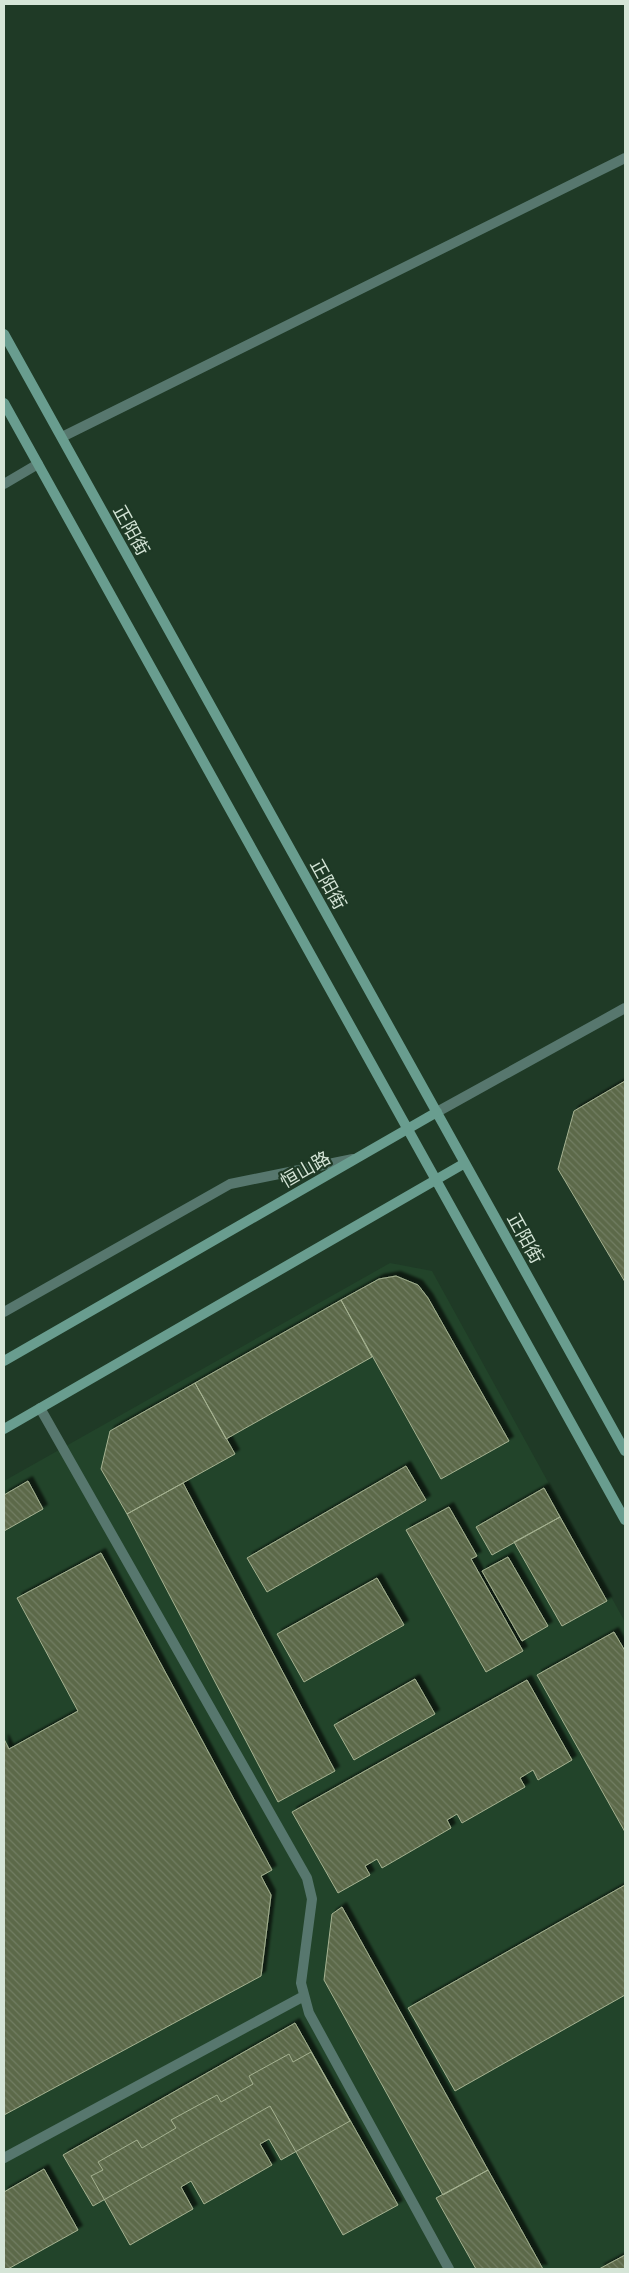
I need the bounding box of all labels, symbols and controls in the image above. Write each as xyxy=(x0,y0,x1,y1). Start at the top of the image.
street label: 正阳街 xyxy=(109,501,155,559)
street label: 正阳街 xyxy=(306,855,352,913)
street label: 恒山路 xyxy=(276,1146,334,1192)
street label: 正阳街 xyxy=(503,1209,549,1267)

